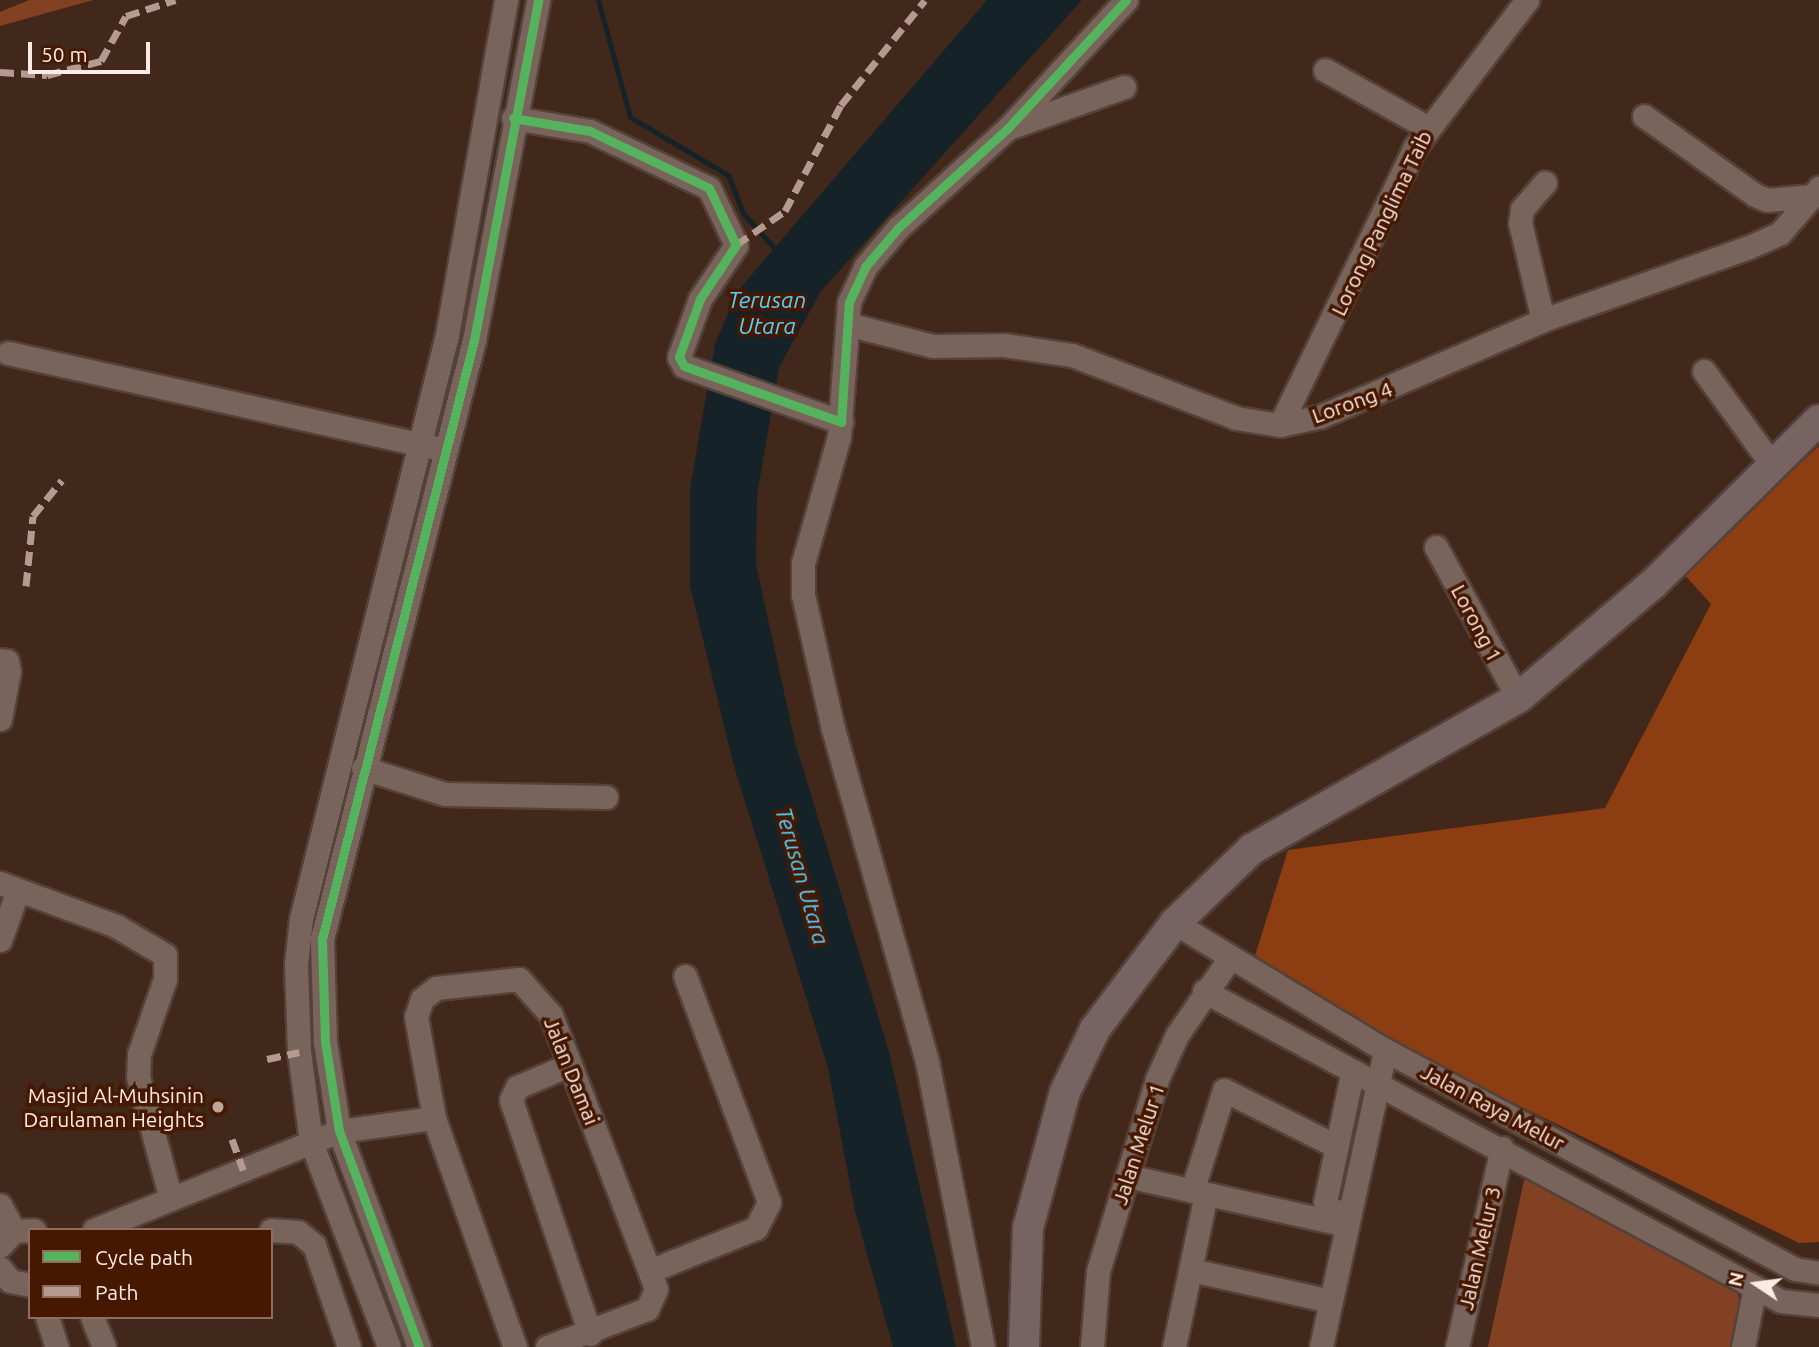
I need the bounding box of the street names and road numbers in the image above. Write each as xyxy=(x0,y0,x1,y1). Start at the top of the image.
street label: Lorong Panglima Taib xyxy=(1325,126,1437,320)
street label: Lorong 4 xyxy=(1308,376,1396,428)
street label: Lorong 1 xyxy=(1446,580,1508,666)
street label: Jalan Damai xyxy=(539,1013,605,1129)
street label: Jalan Raya Melur xyxy=(1417,1059,1569,1155)
street label: Jalan Melur 1 xyxy=(1107,1080,1169,1208)
street label: Jalan Melur 3 xyxy=(1453,1184,1505,1312)

